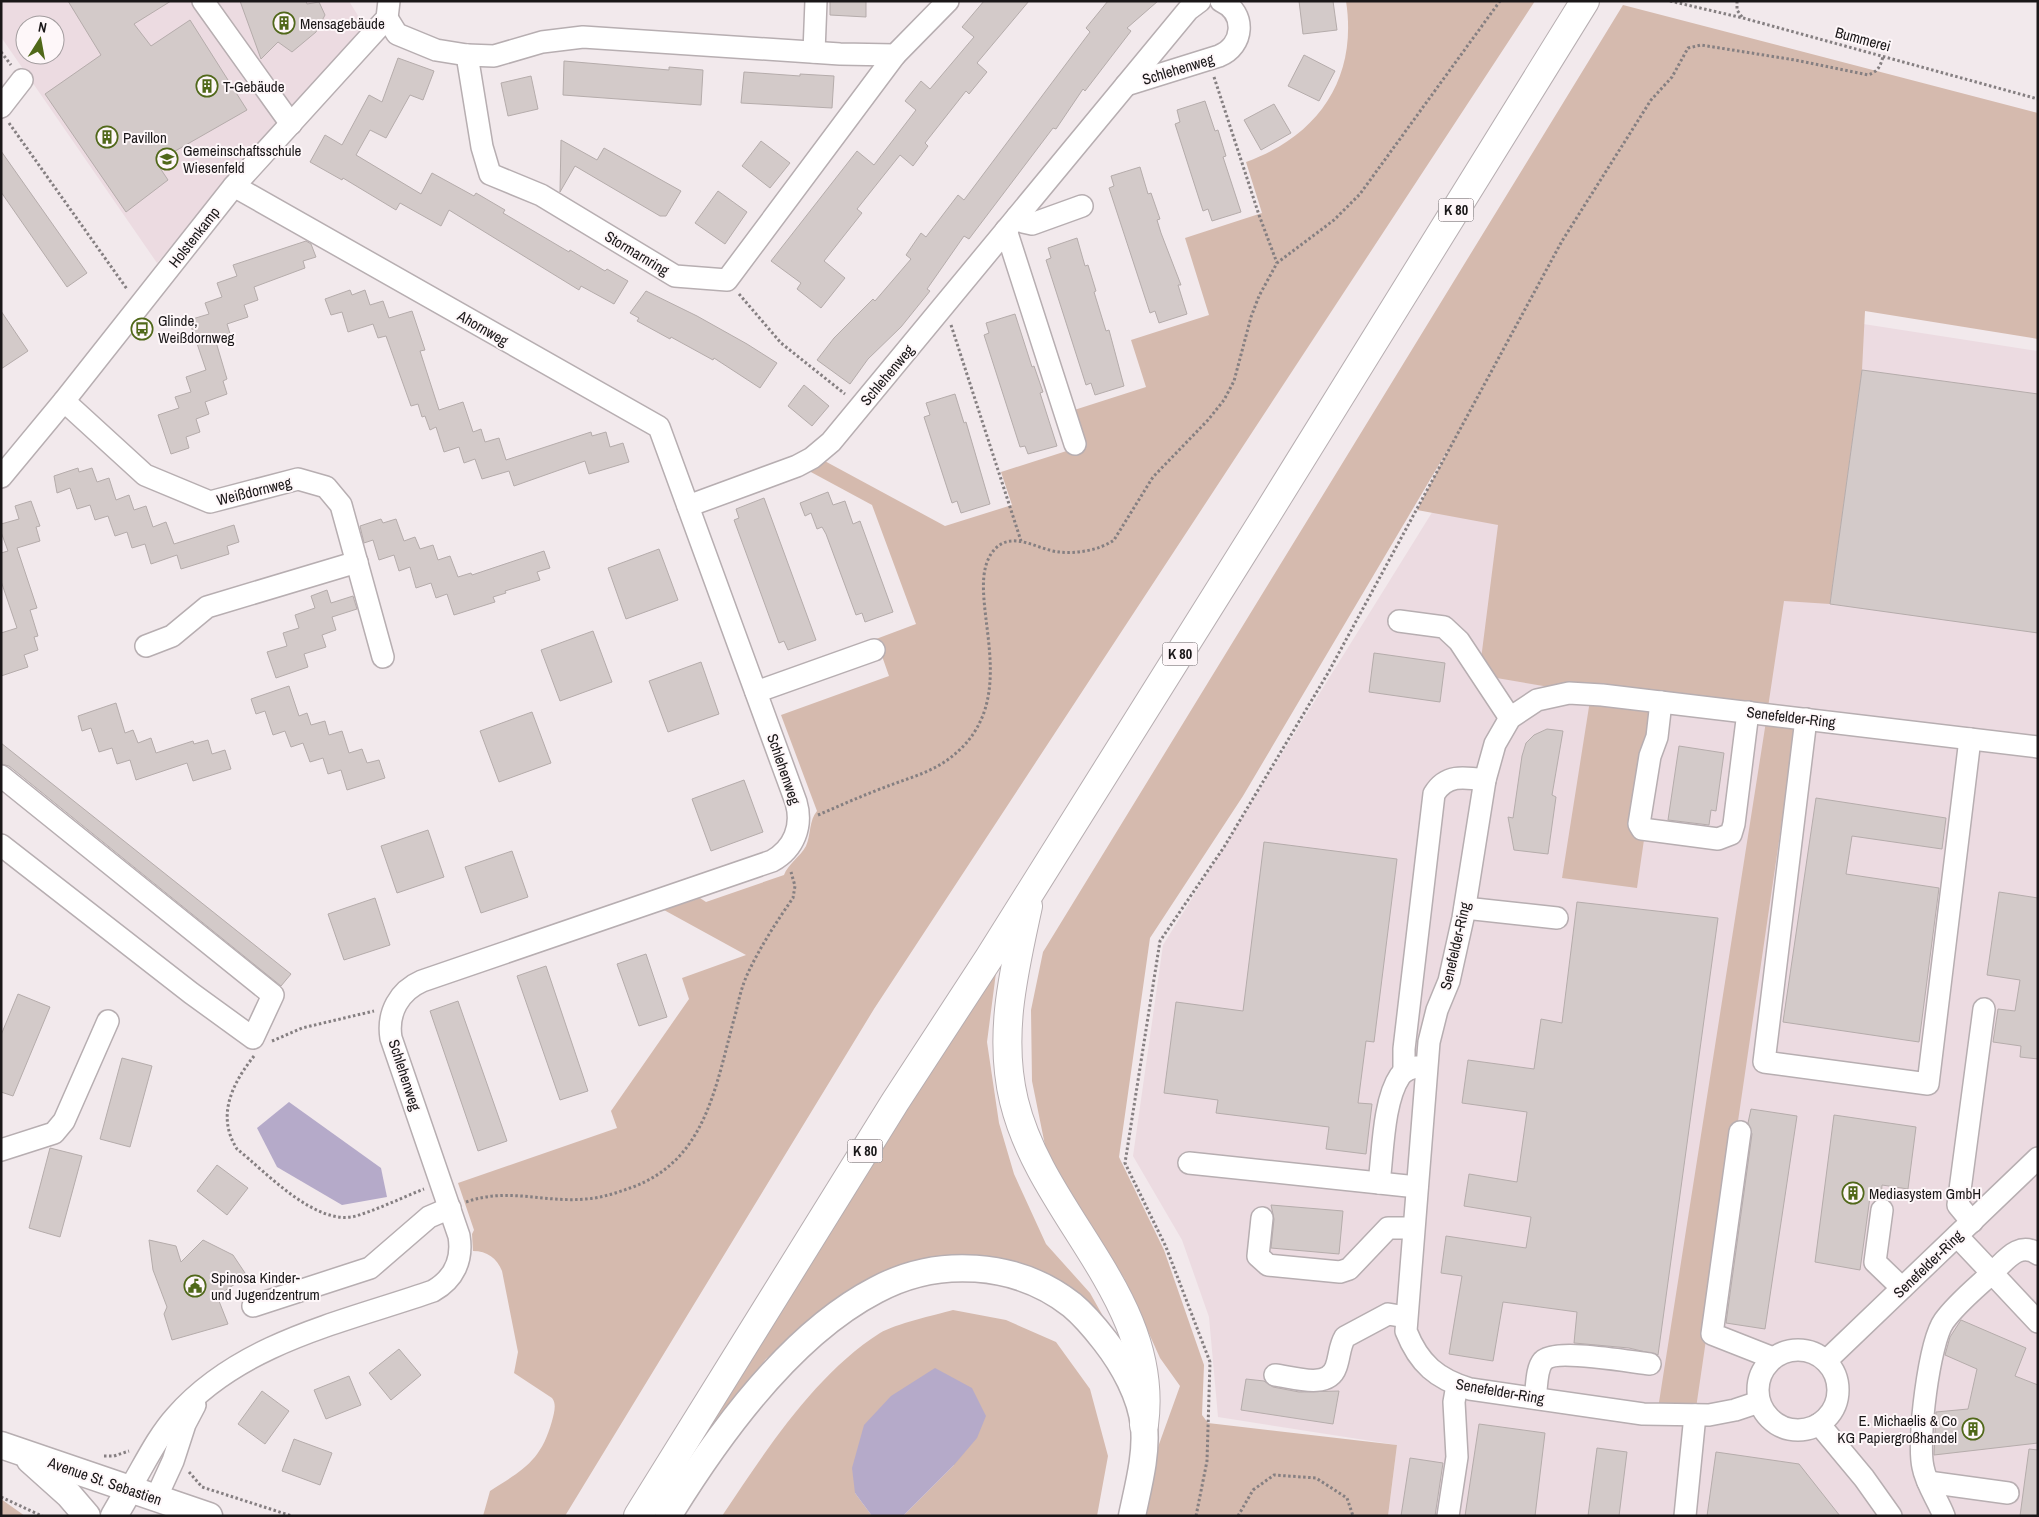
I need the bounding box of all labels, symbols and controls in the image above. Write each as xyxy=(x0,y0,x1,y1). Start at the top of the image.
building icon: Mensagebäude xyxy=(272,11,296,35)
place label: Mensagebäude xyxy=(300,13,385,34)
north arrow xyxy=(15,15,65,65)
text: N xyxy=(37,18,48,37)
street label: Bummerei xyxy=(1833,22,1893,56)
street label: Schlehenweg xyxy=(1140,48,1217,90)
building icon: T-Gebäude xyxy=(195,74,219,98)
place label: T-Gebäude xyxy=(223,76,285,97)
building icon: Pavillon xyxy=(95,125,119,149)
place label: Pavillon xyxy=(123,127,167,148)
place label: Gemeinschaftsschule Wiesenfeld xyxy=(183,140,301,178)
school or university icon: Gemeinschaftsschule Wiesenfeld xyxy=(155,147,179,171)
road number: K 80 xyxy=(1438,198,1474,222)
street label: Holstenkamp xyxy=(164,202,224,272)
street label: Stormarnring xyxy=(601,226,673,281)
street label: Ahornweg xyxy=(453,305,512,351)
place label: Glinde, Weißdornweg xyxy=(158,310,235,348)
bus stop icon: Glinde, Weißdornweg xyxy=(130,317,154,341)
street label: Schlehenweg xyxy=(855,340,919,410)
street label: Weißdornweg xyxy=(214,472,294,510)
road number: K 80 xyxy=(1162,642,1198,666)
street label: Senefelder-Ring xyxy=(1745,701,1837,733)
street label: Schlehenweg xyxy=(762,731,806,807)
street label: Senefelder-Ring xyxy=(1435,900,1475,992)
street label: Schlehenweg xyxy=(384,1037,426,1114)
road number: K 80 xyxy=(848,1140,882,1162)
building icon: Mediasystem GmbH xyxy=(1841,1181,1865,1205)
place label: Mediasystem GmbH xyxy=(1869,1183,1981,1204)
street label: Senefelder-Ring xyxy=(1888,1225,1968,1303)
place label: Spinosa Kinder- und Jugendzentrum xyxy=(211,1267,320,1305)
public building icon: Spinosa Kinder- und Jugendzentrum xyxy=(183,1274,207,1298)
street label: Senefelder-Ring xyxy=(1454,1373,1546,1409)
place label: E. Michaelis & Co KG Papiergroßhandel xyxy=(1837,1410,1957,1448)
building icon: E. Michaelis & Co KG Papiergroßhandel xyxy=(1961,1417,1985,1441)
street label: Avenue St. Sebastien xyxy=(44,1451,165,1510)

